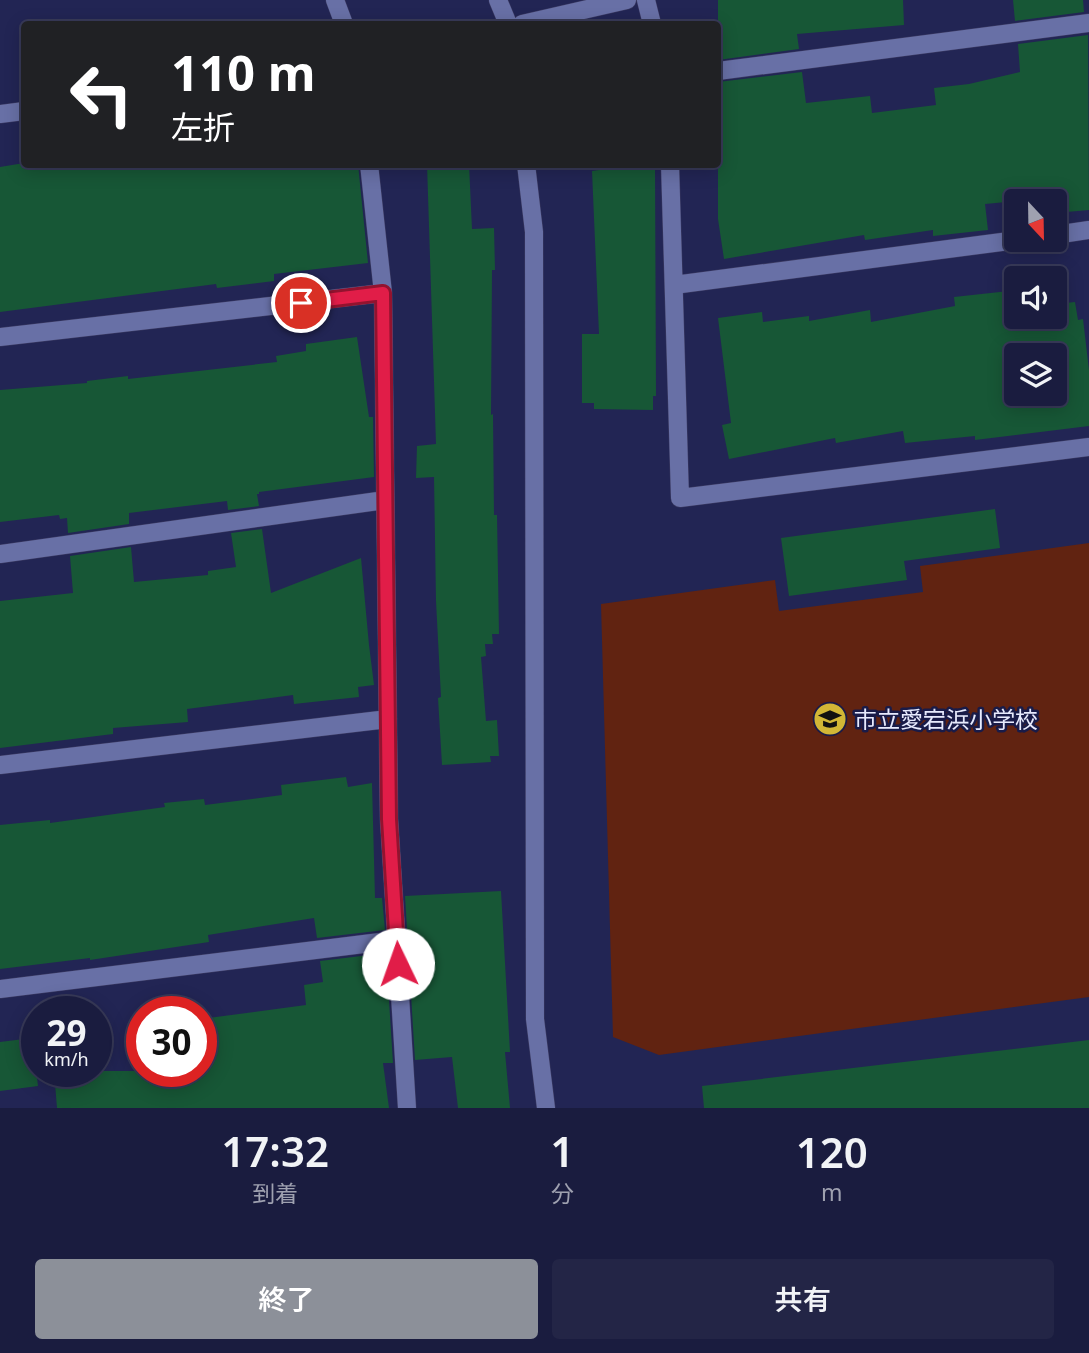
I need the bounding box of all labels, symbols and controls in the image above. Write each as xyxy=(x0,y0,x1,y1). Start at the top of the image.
text: 110 m xyxy=(171,39,316,105)
icon: left xyxy=(56,49,147,140)
text: 左折 xyxy=(171,105,235,148)
north arrow xyxy=(1004,189,1068,252)
map controls xyxy=(1004,189,1067,406)
button: sound xyxy=(1004,266,1067,329)
pin xyxy=(271,273,331,333)
icon: arrive xyxy=(282,284,320,322)
button: layers xyxy=(1004,343,1067,406)
school or university icon: 市立愛宕浜小学校 xyxy=(811,700,849,738)
place label: 市立愛宕浜小学校 xyxy=(854,703,1038,735)
position arrow xyxy=(361,927,435,1001)
speed limit sign: 30 xyxy=(126,996,217,1087)
text: 29 xyxy=(46,1009,87,1056)
text: km/h xyxy=(44,1047,89,1071)
text: 17:32 xyxy=(221,1122,329,1179)
text: 1 xyxy=(550,1122,574,1179)
text: 120 xyxy=(796,1123,868,1180)
text: m xyxy=(821,1176,842,1208)
text: 到着 xyxy=(252,1177,298,1209)
text: 分 xyxy=(551,1177,574,1209)
button: 終了 xyxy=(35,1259,538,1339)
button: 共有 xyxy=(552,1259,1054,1339)

